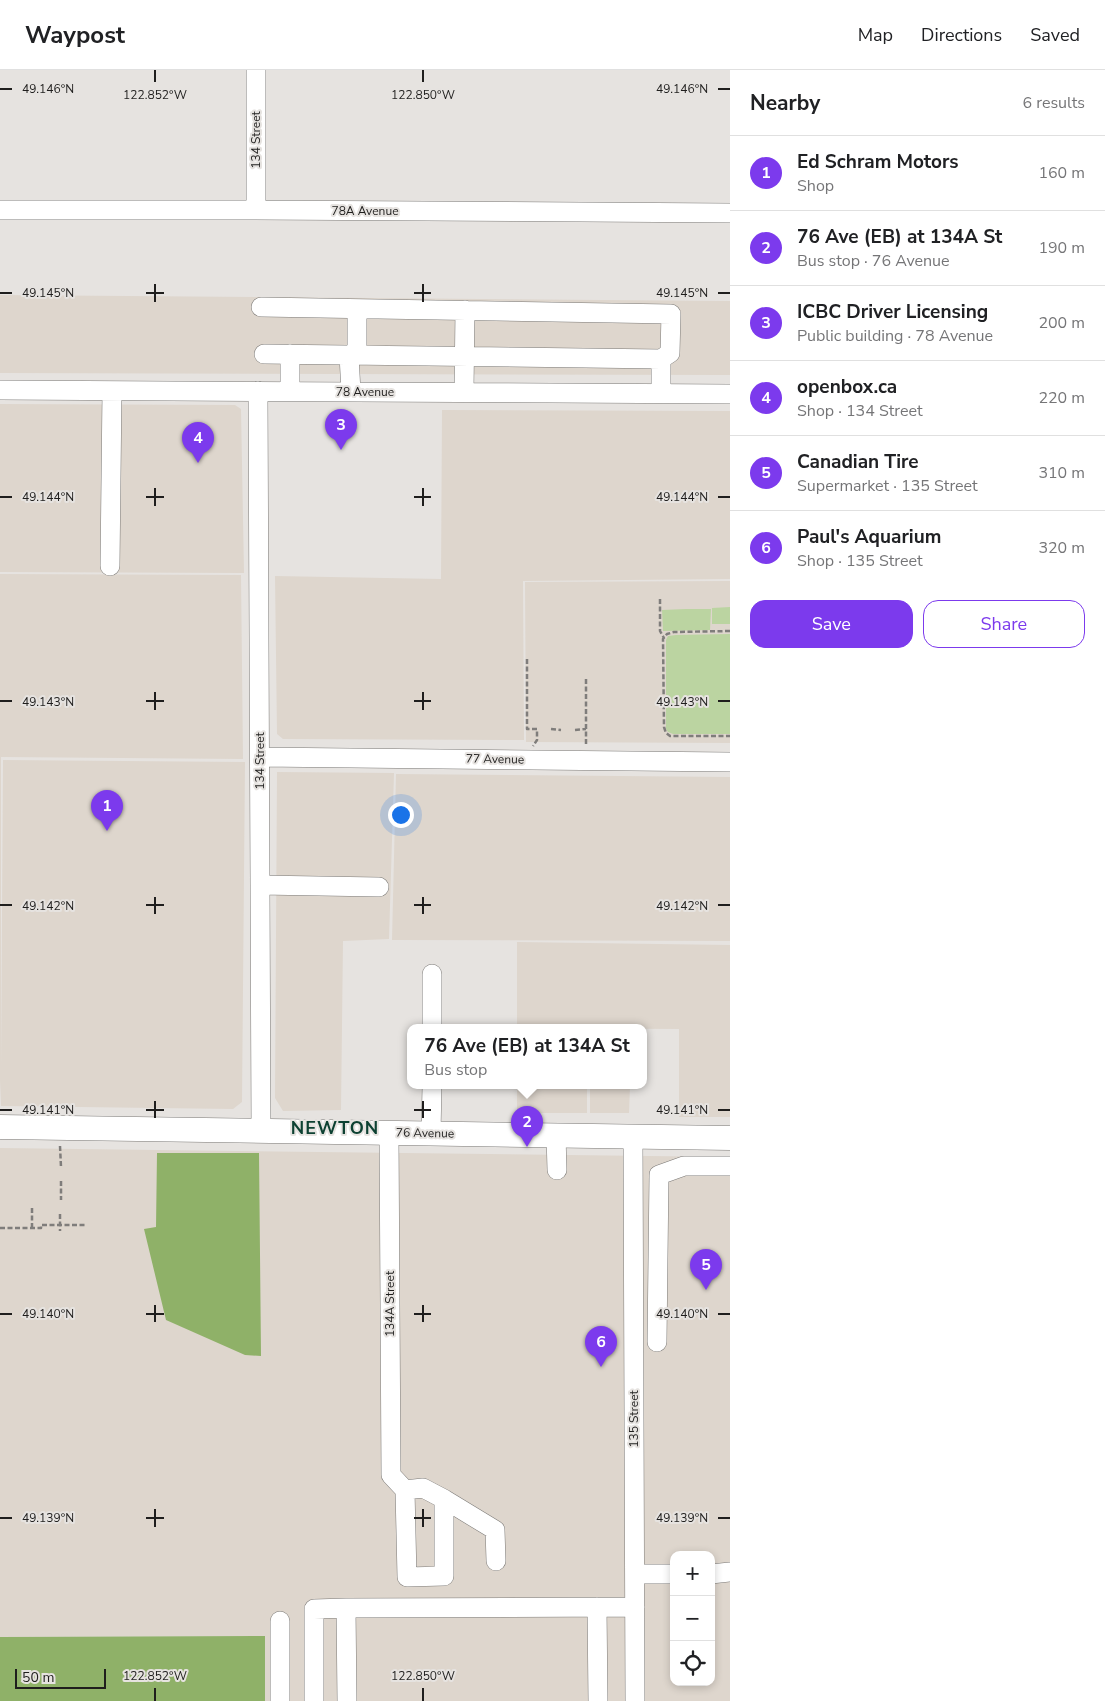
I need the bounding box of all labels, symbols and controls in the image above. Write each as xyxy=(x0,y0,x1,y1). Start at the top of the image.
text: Waypost xyxy=(25,19,125,51)
text: Map xyxy=(858,23,893,47)
text: Directions xyxy=(921,23,1002,47)
text: Saved xyxy=(1030,23,1080,47)
text: 49.146°N xyxy=(22,81,74,97)
text: 49.146°N xyxy=(656,81,708,97)
text: 122.852°W xyxy=(123,87,187,103)
text: 122.850°W xyxy=(391,87,455,103)
text: Nearby xyxy=(750,89,820,117)
text: 6 results xyxy=(1023,92,1085,114)
street label: 134 Street xyxy=(248,110,264,169)
text: Ed Schram Motors xyxy=(797,149,959,175)
text: 1 xyxy=(761,162,771,184)
text: 160 m xyxy=(1038,162,1085,184)
text: Shop xyxy=(797,175,834,197)
street label: 78A Avenue xyxy=(331,203,399,219)
text: 76 Ave (EB) at 134A St xyxy=(797,224,1002,250)
text: 2 xyxy=(761,237,771,259)
text: 190 m xyxy=(1038,237,1085,259)
text: Bus stop · 76 Avenue xyxy=(797,250,950,272)
text: 49.145°N xyxy=(22,285,74,301)
text: 49.145°N xyxy=(656,285,708,301)
text: ICBC Driver Licensing xyxy=(797,299,988,325)
text: 3 xyxy=(761,312,771,334)
text: 200 m xyxy=(1038,312,1085,334)
text: Public building · 78 Avenue xyxy=(797,325,993,347)
text: openbox.ca xyxy=(797,374,897,400)
street label: 78 Avenue xyxy=(336,384,394,400)
text: 4 xyxy=(761,387,771,409)
text: 220 m xyxy=(1038,387,1085,409)
text: Shop · 134 Street xyxy=(797,400,923,422)
pin: 3 xyxy=(325,409,357,450)
pin: 4 xyxy=(182,422,214,463)
text: Canadian Tire xyxy=(797,449,919,475)
text: 5 xyxy=(761,462,771,484)
text: 310 m xyxy=(1038,462,1085,484)
text: Supermarket · 135 Street xyxy=(797,475,978,497)
text: 49.144°N xyxy=(22,489,74,505)
text: 49.144°N xyxy=(656,489,708,505)
text: Paul's Aquarium xyxy=(797,524,941,550)
text: 6 xyxy=(761,537,771,559)
text: 320 m xyxy=(1038,537,1085,559)
text: Shop · 135 Street xyxy=(797,550,923,572)
button: Save xyxy=(750,600,913,648)
button: Share xyxy=(923,600,1085,648)
text: 49.143°N xyxy=(22,694,74,710)
text: 49.143°N xyxy=(656,694,708,710)
street label: 134 Street xyxy=(252,731,268,790)
street label: 77 Avenue xyxy=(466,750,524,768)
pin: 1 xyxy=(91,790,123,831)
your location xyxy=(388,802,414,828)
text: 49.142°N xyxy=(22,898,74,914)
text: 49.142°N xyxy=(656,898,708,914)
popup xyxy=(407,1024,647,1089)
text: 76 Ave (EB) at 134A St xyxy=(424,1033,630,1059)
text: Bus stop xyxy=(424,1059,487,1081)
text: 49.141°N xyxy=(22,1102,74,1118)
text: 49.141°N xyxy=(656,1102,708,1118)
pin: 2 xyxy=(511,1106,543,1147)
district label: NEWTON xyxy=(291,1116,379,1140)
street label: 76 Avenue xyxy=(396,1124,454,1142)
pin: 5 xyxy=(690,1249,722,1290)
street label: 134A Street xyxy=(382,1270,398,1337)
text: 49.140°N xyxy=(22,1306,74,1322)
text: 49.140°N xyxy=(656,1306,708,1322)
pin: 6 xyxy=(585,1326,617,1367)
street label: 135 Street xyxy=(626,1389,642,1448)
text: 49.139°N xyxy=(22,1510,74,1526)
text: 49.139°N xyxy=(656,1510,708,1526)
map controls xyxy=(670,1551,715,1686)
button: + xyxy=(670,1551,715,1596)
button: − xyxy=(670,1596,715,1641)
button: locate xyxy=(670,1641,715,1686)
scale bar xyxy=(15,1666,106,1689)
text: 50 m xyxy=(22,1668,54,1687)
text: 122.852°W xyxy=(123,1668,187,1684)
text: 122.850°W xyxy=(391,1668,455,1684)

